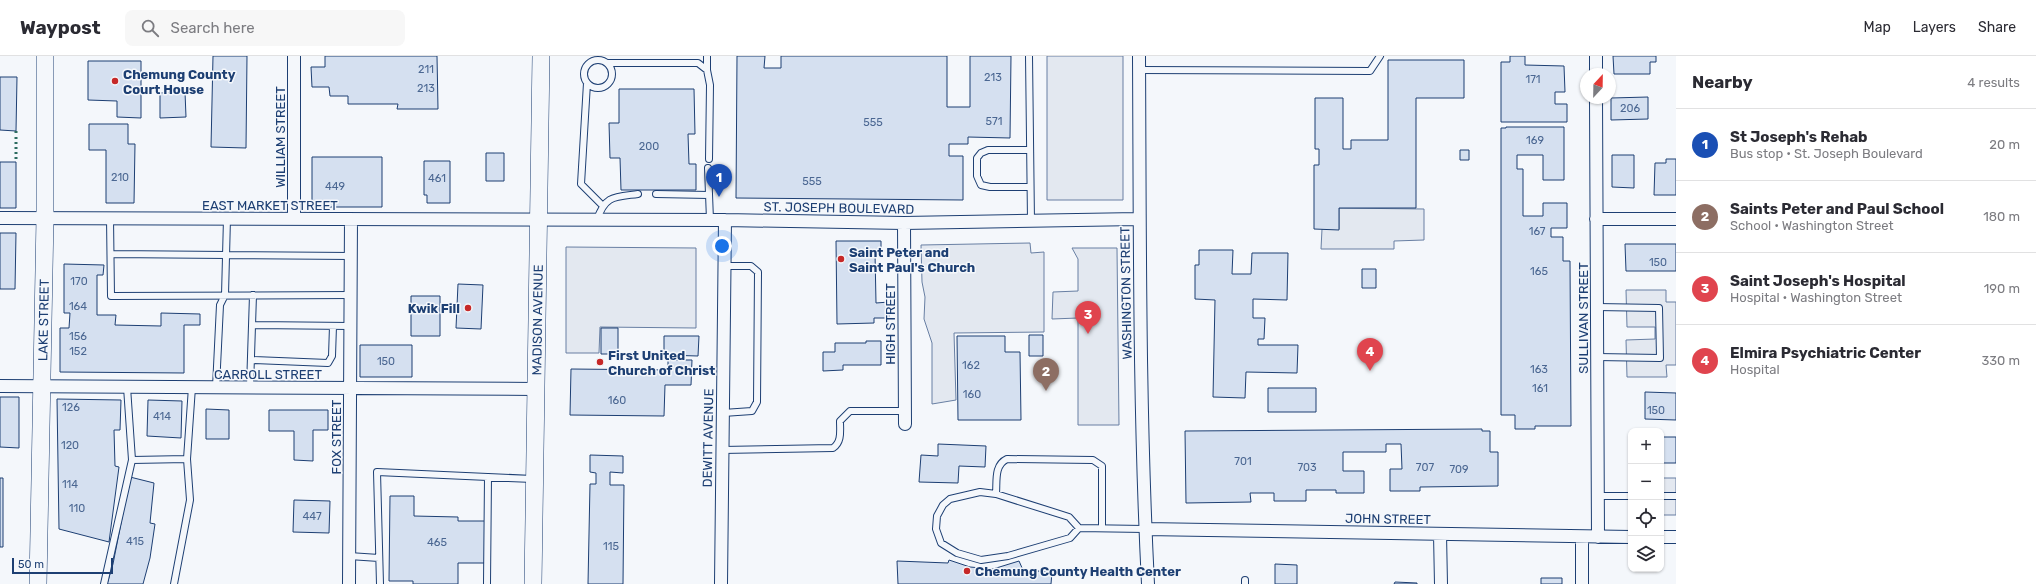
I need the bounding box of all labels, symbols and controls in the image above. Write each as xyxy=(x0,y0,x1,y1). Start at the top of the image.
search box xyxy=(125,10,405,46)
text: Waypost xyxy=(20,16,101,39)
icon: search xyxy=(139,17,161,39)
text: Search here xyxy=(171,19,255,37)
text: Map xyxy=(1864,19,1891,36)
text: Layers xyxy=(1913,19,1956,36)
text: Share xyxy=(1978,19,2016,36)
house number: 211 xyxy=(418,63,434,76)
place label: Chemung County Court House xyxy=(123,67,236,97)
north arrow xyxy=(1580,68,1616,104)
house number: 213 xyxy=(984,71,1002,84)
text: Nearby xyxy=(1692,72,1753,92)
house number: 171 xyxy=(1525,73,1541,86)
text: 4 results xyxy=(1967,75,2020,90)
marker: Chemung County Court House xyxy=(110,76,120,86)
house number: 213 xyxy=(417,82,435,95)
street label: WILLIAM STREET xyxy=(273,86,288,188)
house number: 206 xyxy=(1620,102,1640,115)
house number: 571 xyxy=(986,115,1002,128)
house number: 555 xyxy=(863,116,883,129)
text: St Joseph's Rehab xyxy=(1730,128,1868,146)
house number: 169 xyxy=(1526,134,1544,147)
text: 1 xyxy=(1702,137,1708,152)
text: 20 m xyxy=(1989,137,2020,152)
house number: 200 xyxy=(639,140,659,153)
text: Bus stop · St. Joseph Boulevard xyxy=(1730,146,1923,161)
pin: 1 xyxy=(706,164,732,197)
house number: 210 xyxy=(111,171,129,184)
house number: 461 xyxy=(428,172,446,185)
house number: 555 xyxy=(802,175,822,188)
house number: 449 xyxy=(325,180,345,193)
street label: EAST MARKET STREET xyxy=(202,198,338,213)
street label: ST. JOSEPH BOULEVARD xyxy=(764,199,915,217)
text: Saints Peter and Paul School xyxy=(1730,200,1944,218)
text: 2 xyxy=(1701,209,1709,224)
text: 180 m xyxy=(1983,209,2020,224)
text: School · Washington Street xyxy=(1730,218,1894,233)
house number: 167 xyxy=(1529,225,1546,238)
street label: WASHINGTON STREET xyxy=(1117,226,1135,360)
your location xyxy=(712,236,732,256)
place label: Saint Peter and Saint Paul's Church xyxy=(849,245,975,275)
marker: Saint Peter and Saint Paul's Church xyxy=(836,254,846,264)
house number: 150 xyxy=(1649,256,1667,269)
street label: SULLIVAN STREET xyxy=(1576,262,1591,374)
street label: MADISON AVENUE xyxy=(529,264,545,376)
house number: 165 xyxy=(1530,265,1548,278)
text: Saint Joseph's Hospital xyxy=(1730,272,1906,290)
house number: 170 xyxy=(70,275,88,288)
street label: LAKE STREET xyxy=(35,278,51,361)
text: 3 xyxy=(1701,281,1709,296)
text: 190 m xyxy=(1984,281,2020,296)
street label: HIGH STREET xyxy=(883,283,898,365)
text: Hospital · Washington Street xyxy=(1730,290,1902,305)
house number: 164 xyxy=(69,300,87,313)
place label: Kwik Fill xyxy=(408,301,460,316)
pin: 3 xyxy=(1075,301,1101,334)
marker: Kwik Fill xyxy=(463,303,473,313)
house number: 156 xyxy=(69,330,87,343)
pin: 4 xyxy=(1357,338,1383,371)
text: Elmira Psychiatric Center xyxy=(1730,344,1921,362)
house number: 152 xyxy=(69,345,87,358)
place label: First United Church of Christ xyxy=(608,348,715,378)
text: 4 xyxy=(1701,353,1709,368)
text: 330 m xyxy=(1981,353,2020,368)
house number: 150 xyxy=(377,355,395,368)
marker: First United Church of Christ xyxy=(595,357,605,367)
pin: 2 xyxy=(1033,358,1059,391)
house number: 162 xyxy=(962,359,980,372)
text: Hospital xyxy=(1730,362,1780,377)
house number: 163 xyxy=(1530,363,1548,376)
street label: CARROLL STREET xyxy=(214,367,322,382)
house number: 161 xyxy=(1532,382,1548,395)
street label: DEWITT AVENUE xyxy=(700,388,716,488)
house number: 160 xyxy=(963,388,981,401)
house number: 160 xyxy=(608,394,626,407)
street label: FOX STREET xyxy=(329,399,344,474)
house number: 126 xyxy=(62,401,80,414)
house number: 150 xyxy=(1647,404,1665,417)
house number: 414 xyxy=(153,410,171,423)
map controls xyxy=(1628,428,1664,572)
button: + xyxy=(1628,428,1664,464)
house number: 120 xyxy=(61,439,79,452)
house number: 701 xyxy=(1234,455,1252,468)
house number: 703 xyxy=(1297,461,1317,474)
house number: 707 xyxy=(1416,461,1434,474)
house number: 709 xyxy=(1449,463,1469,476)
button: − xyxy=(1628,464,1664,500)
house number: 114 xyxy=(62,478,78,491)
button: locate xyxy=(1628,500,1664,536)
house number: 110 xyxy=(69,502,85,515)
house number: 447 xyxy=(302,510,322,523)
street label: JOHN STREET xyxy=(1345,511,1432,527)
house number: 415 xyxy=(126,535,144,548)
house number: 465 xyxy=(427,536,447,549)
button: layers xyxy=(1628,536,1664,572)
house number: 115 xyxy=(603,540,619,553)
scale bar xyxy=(12,556,113,575)
text: 50 m xyxy=(18,558,44,571)
place label: Chemung County Health Center xyxy=(975,564,1181,579)
marker: Chemung County Health Center xyxy=(962,566,972,576)

